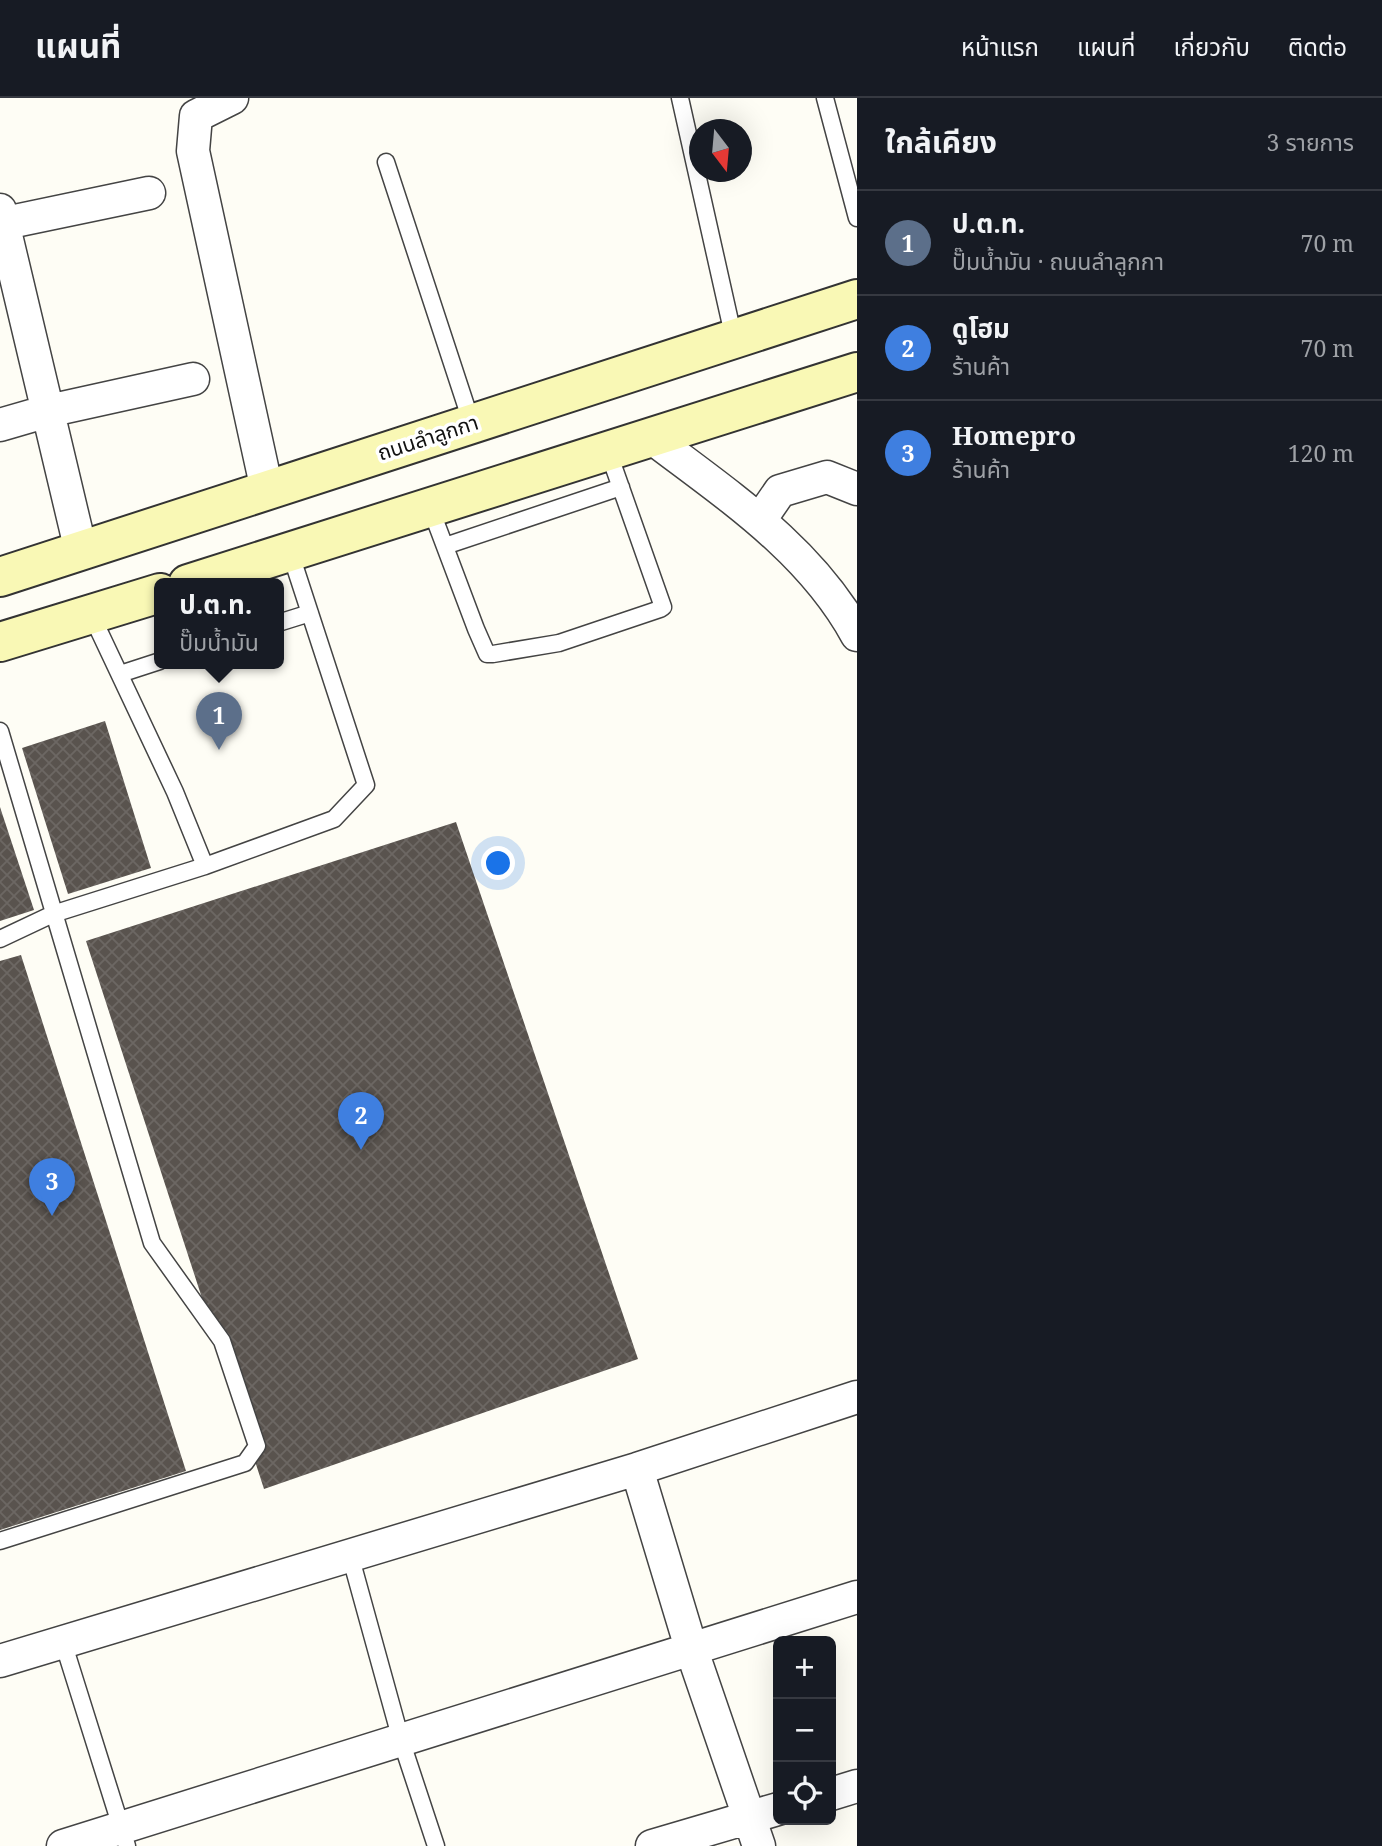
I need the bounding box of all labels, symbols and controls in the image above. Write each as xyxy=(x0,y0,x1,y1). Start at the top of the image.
text: แผนที่ xyxy=(35,23,121,68)
text: หน้าแรก xyxy=(961,30,1039,63)
text: แผนที่ xyxy=(1077,30,1135,63)
text: เกี่ยวกับ xyxy=(1173,30,1250,63)
text: ติดต่อ xyxy=(1288,30,1347,63)
north arrow xyxy=(689,119,752,182)
text: ใกล้เคียง xyxy=(885,121,997,162)
text: 3 รายการ xyxy=(1267,126,1354,158)
text: ป.ต.ท. xyxy=(952,205,1025,241)
text: 1 xyxy=(902,227,915,259)
text: 70 m xyxy=(1301,227,1354,259)
text: ปั๊มน้ำมัน · ถนนลำลูกกา xyxy=(952,245,1164,277)
text: ดูโฮม xyxy=(952,310,1010,346)
text: 2 xyxy=(902,332,915,364)
text: 70 m xyxy=(1301,332,1354,364)
text: ร้านค้า xyxy=(952,350,1010,382)
street label: ถนนลำลูกกา xyxy=(374,408,482,467)
text: Homepro xyxy=(952,417,1076,453)
text: 3 xyxy=(902,437,915,469)
text: 120 m xyxy=(1288,437,1354,469)
text: ร้านค้า xyxy=(952,453,1010,485)
popup xyxy=(154,578,284,669)
text: ป.ต.ท. xyxy=(179,586,252,622)
text: ปั๊มน้ำมัน xyxy=(179,626,259,658)
pin: 1 xyxy=(196,692,242,750)
your location xyxy=(481,846,515,880)
pin: 2 xyxy=(338,1092,384,1150)
pin: 3 xyxy=(29,1158,75,1216)
map controls xyxy=(773,1636,836,1825)
button: + xyxy=(773,1636,836,1699)
button: − xyxy=(773,1699,836,1762)
button: locate xyxy=(773,1762,836,1825)

